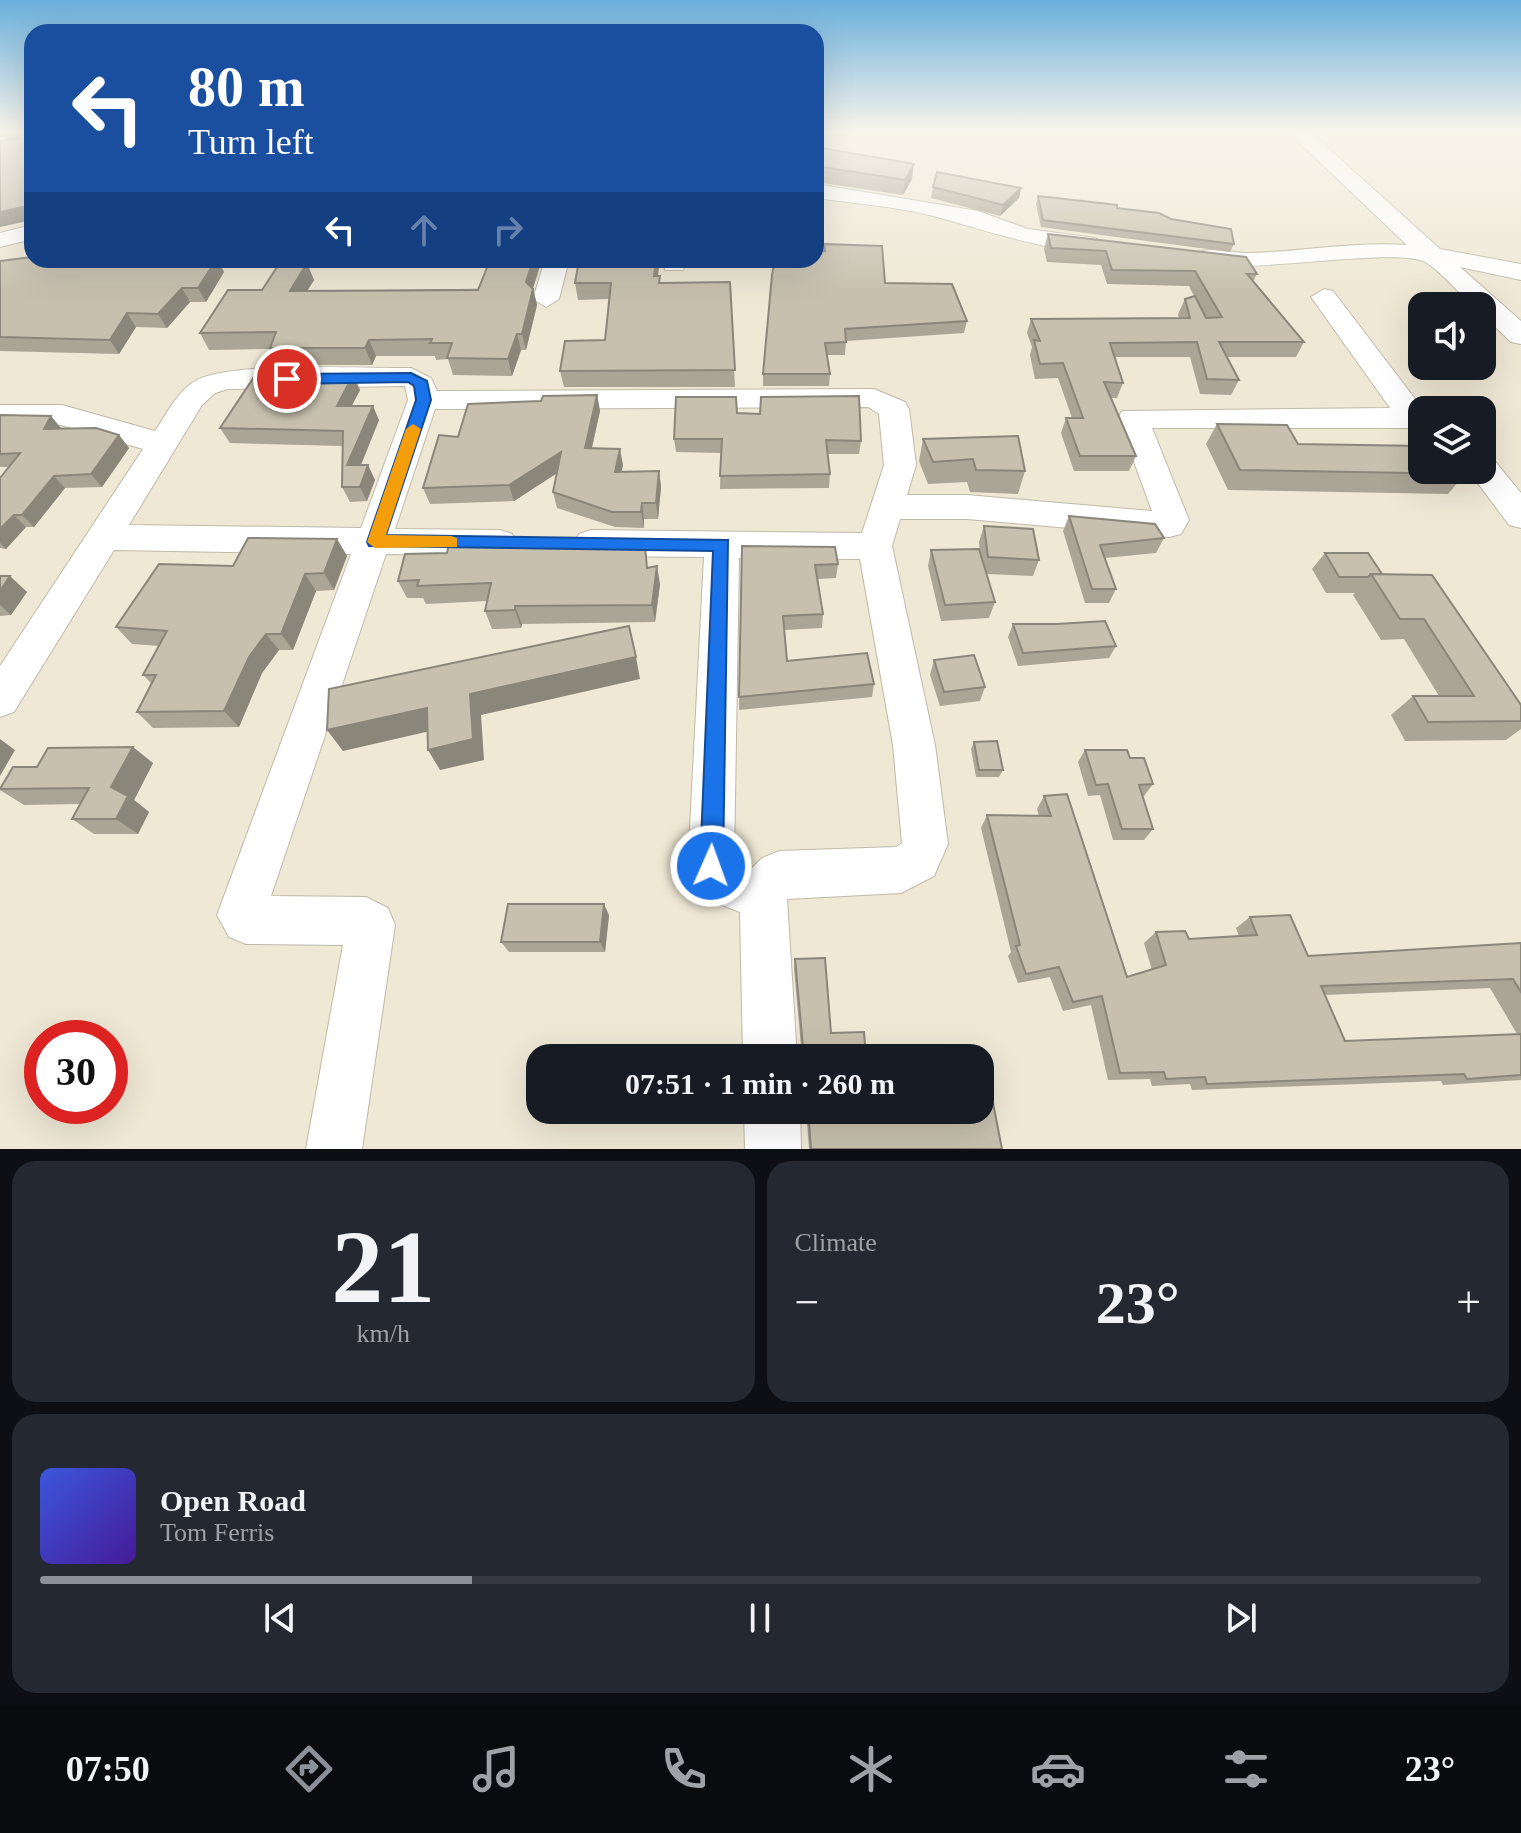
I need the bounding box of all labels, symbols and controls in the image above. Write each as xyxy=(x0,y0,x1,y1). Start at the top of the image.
icon: left xyxy=(56,56,160,160)
text: 80 m xyxy=(188,56,305,118)
text: Turn left xyxy=(188,122,314,162)
icon: left xyxy=(318,208,362,252)
icon: ahead xyxy=(402,208,446,252)
icon: right xyxy=(486,208,530,252)
map controls xyxy=(1408,292,1496,484)
button: sound xyxy=(1408,292,1496,380)
pin xyxy=(253,345,321,413)
icon: arrive xyxy=(265,357,309,401)
button: layers xyxy=(1408,396,1496,484)
position arrow xyxy=(669,824,753,908)
speed limit sign: 30 xyxy=(24,1020,128,1124)
text: 07:51 · 1 min · 260 m xyxy=(625,1067,895,1100)
text: 21 xyxy=(331,1209,435,1324)
text: Climate xyxy=(795,1228,877,1257)
text: 23° xyxy=(1096,1270,1180,1336)
text: − xyxy=(795,1278,819,1327)
text: + xyxy=(1456,1278,1481,1327)
text: km/h xyxy=(357,1319,410,1348)
text: Open Road xyxy=(160,1484,306,1517)
text: Tom Ferris xyxy=(160,1518,274,1547)
icon: previous xyxy=(258,1596,302,1640)
icon: pause xyxy=(738,1596,782,1640)
icon: next xyxy=(1219,1596,1263,1640)
icon: directions xyxy=(281,1741,337,1797)
icon: music xyxy=(468,1741,524,1797)
icon: phone xyxy=(656,1741,712,1797)
icon: climate xyxy=(843,1741,899,1797)
icon: car xyxy=(1030,1741,1086,1797)
icon: filters xyxy=(1218,1741,1274,1797)
text: 07:50 xyxy=(66,1749,150,1789)
text: 23° xyxy=(1405,1749,1455,1789)

